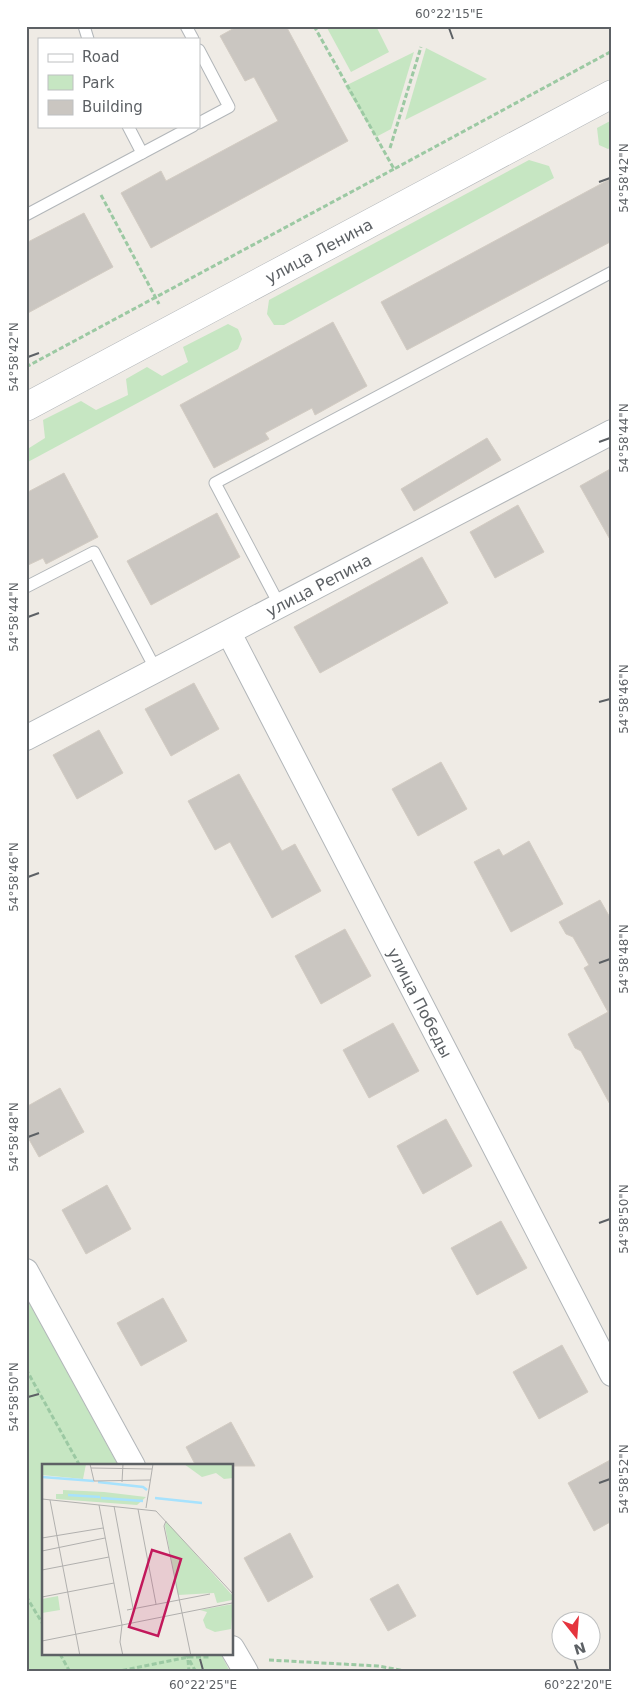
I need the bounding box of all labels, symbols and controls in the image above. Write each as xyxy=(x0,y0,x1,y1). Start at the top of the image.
text: 60°22'15"E xyxy=(415,7,483,21)
legend xyxy=(38,38,200,128)
text: Road xyxy=(82,48,120,66)
text: Park xyxy=(82,74,115,92)
text: Building xyxy=(82,98,143,116)
text: 54°58'42"N xyxy=(617,143,631,213)
street label: улица Ленина xyxy=(262,215,376,287)
text: 54°58'42"N xyxy=(7,322,21,392)
text: 54°58'44"N xyxy=(617,403,631,473)
street label: улица Репина xyxy=(263,550,375,621)
text: 54°58'44"N xyxy=(7,582,21,652)
text: 54°58'46"N xyxy=(617,664,631,734)
text: 54°58'46"N xyxy=(7,842,21,912)
text: 54°58'48"N xyxy=(617,924,631,994)
street label: улица Победы xyxy=(383,945,456,1061)
text: 54°58'48"N xyxy=(7,1102,21,1172)
text: 54°58'50"N xyxy=(617,1184,631,1254)
text: 54°58'50"N xyxy=(7,1362,21,1432)
text: 54°58'52"N xyxy=(617,1444,631,1514)
inset map xyxy=(42,1464,234,1656)
north arrow xyxy=(550,1610,600,1660)
text: N xyxy=(572,1639,588,1658)
text: 60°22'25"E xyxy=(169,1678,237,1692)
text: 60°22'20"E xyxy=(544,1678,612,1692)

